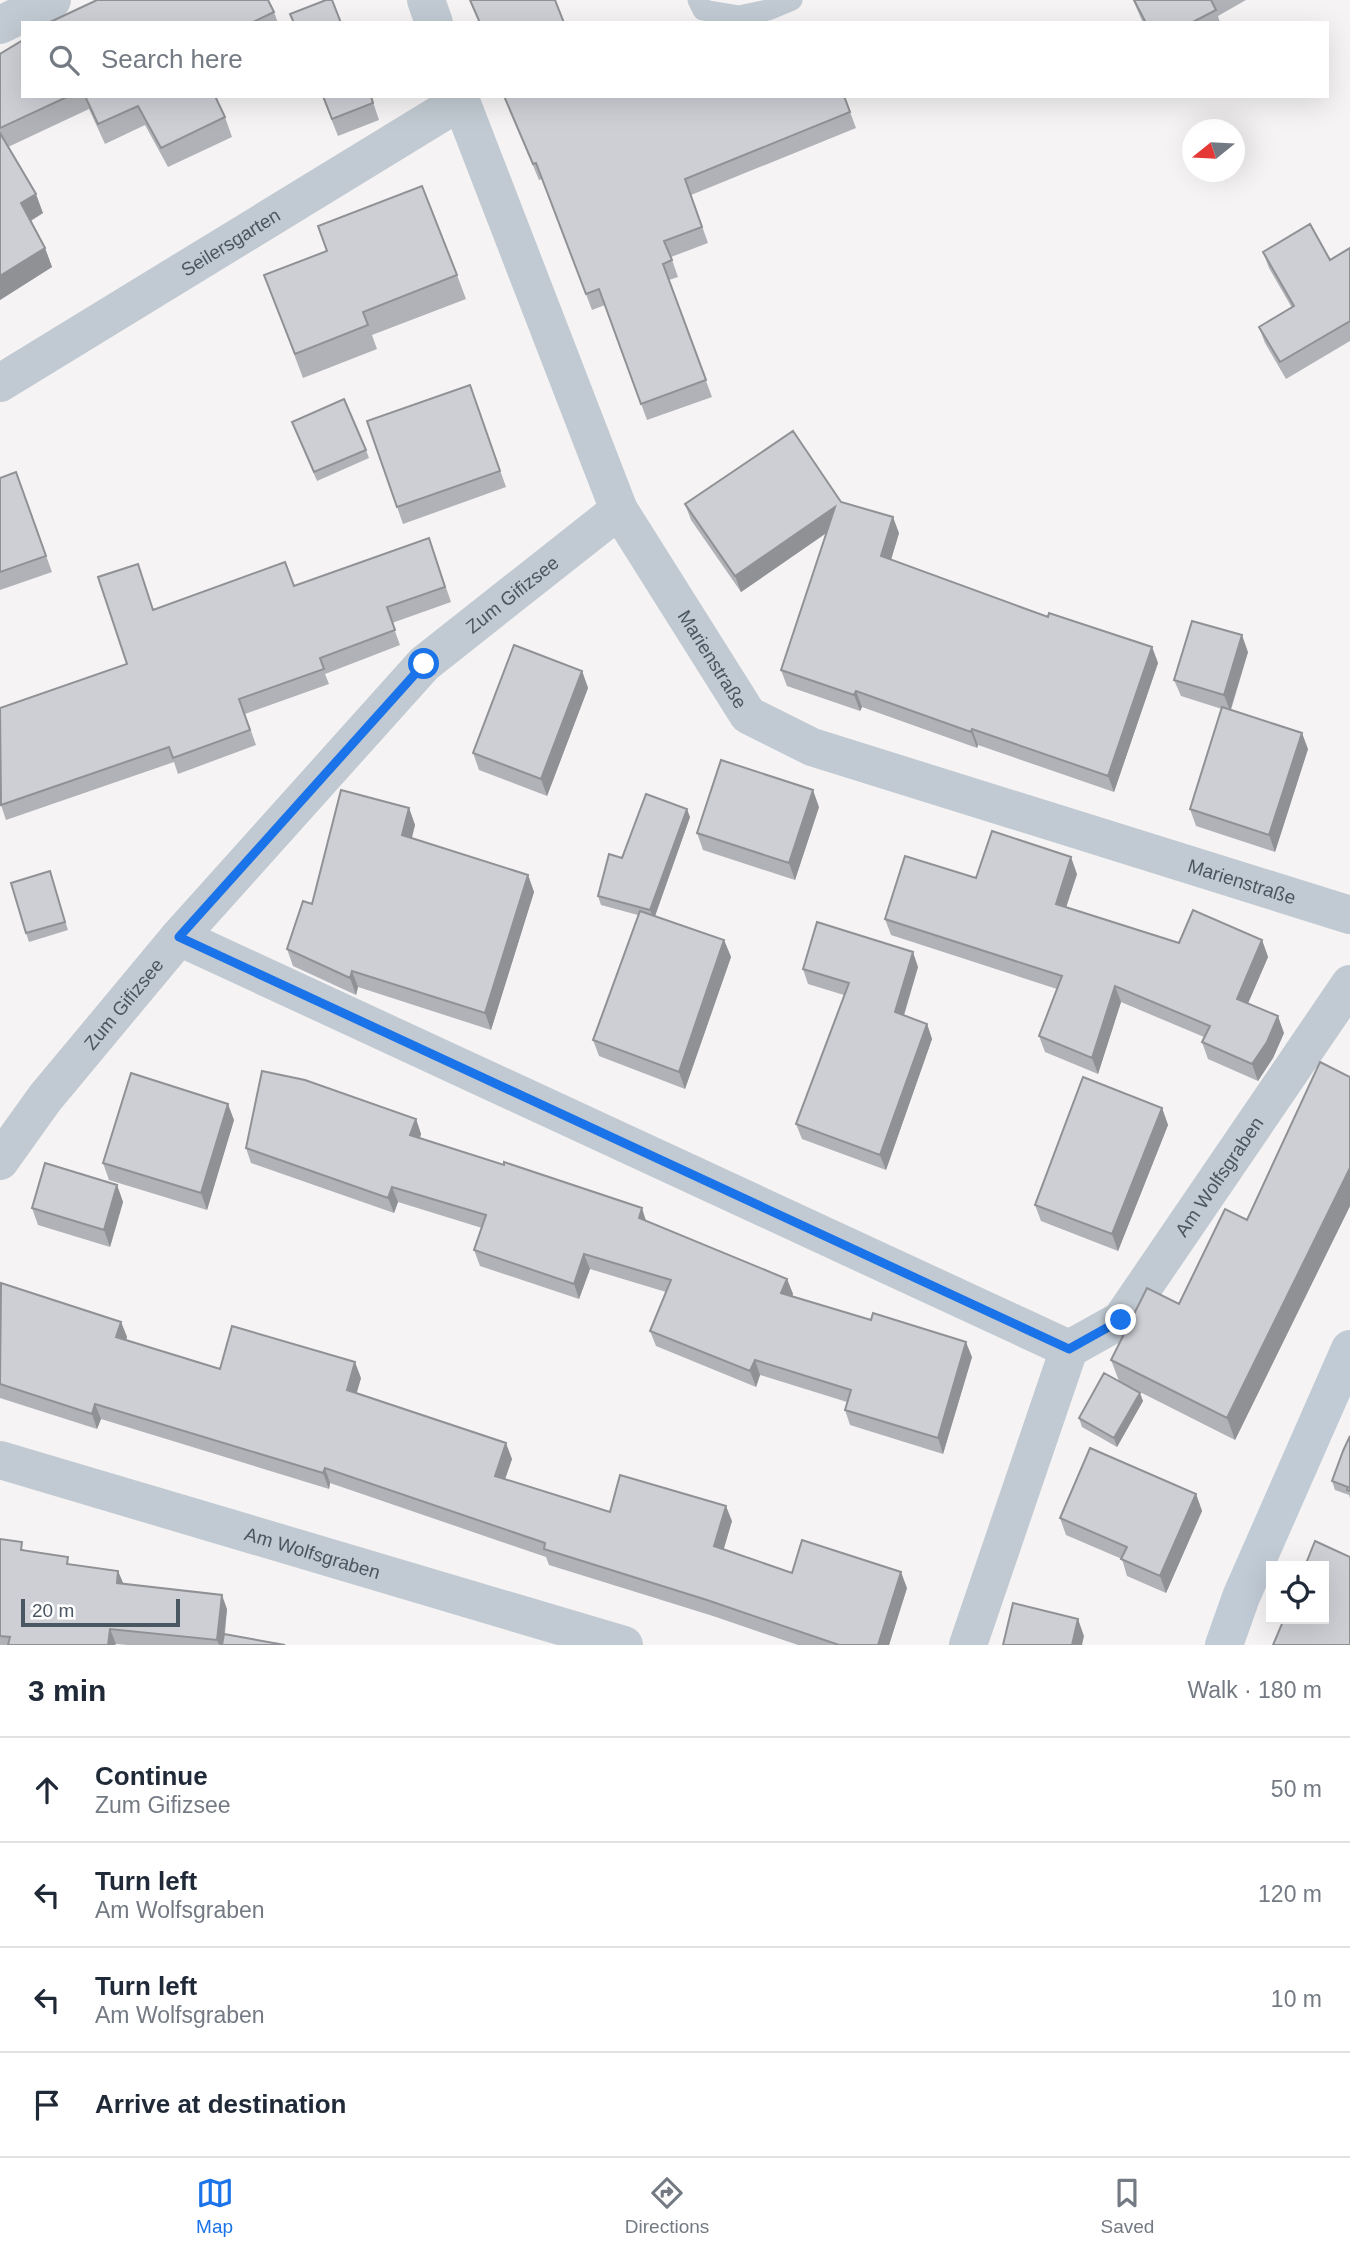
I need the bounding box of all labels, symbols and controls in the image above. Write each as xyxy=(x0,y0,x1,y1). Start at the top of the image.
search box xyxy=(21,21,1329,98)
icon: search xyxy=(45,41,83,79)
text: Search here xyxy=(101,44,243,74)
north arrow xyxy=(1182,119,1245,182)
street label: Seilersgarten xyxy=(177,204,284,281)
street label: Zum Gifizsee xyxy=(462,552,563,638)
street label: Marienstraße xyxy=(674,606,751,712)
route start xyxy=(408,648,439,679)
street label: Marienstraße xyxy=(1185,855,1298,908)
street label: Zum Gifizsee xyxy=(80,954,168,1054)
street label: Am Wolfsgraben xyxy=(1171,1113,1267,1241)
route end xyxy=(1105,1304,1136,1335)
street label: Am Wolfsgraben xyxy=(242,1523,383,1583)
map controls xyxy=(1266,1561,1329,1624)
button: locate xyxy=(1266,1561,1329,1624)
scale bar xyxy=(21,1596,180,1628)
text: 20 m xyxy=(32,1600,74,1621)
text: 3 min xyxy=(28,1674,106,1707)
text: Walk · 180 m xyxy=(1187,1677,1322,1703)
text: Continue xyxy=(95,1761,208,1791)
icon: ahead xyxy=(28,1771,66,1809)
text: 50 m xyxy=(1271,1776,1322,1802)
text: Zum Gifizsee xyxy=(95,1792,230,1818)
text: Turn left xyxy=(95,1866,197,1896)
icon: left xyxy=(28,1876,66,1914)
text: 120 m xyxy=(1258,1881,1322,1907)
text: Am Wolfsgraben xyxy=(95,1897,265,1923)
text: Turn left xyxy=(95,1971,197,2001)
icon: left xyxy=(28,1981,66,2019)
text: 10 m xyxy=(1271,1986,1322,2012)
text: Am Wolfsgraben xyxy=(95,2002,265,2028)
icon: arrive xyxy=(28,2086,66,2124)
text: Arrive at destination xyxy=(95,2089,346,2119)
tab: Map xyxy=(196,2174,234,2238)
tab: Directions xyxy=(625,2174,709,2238)
tab: Saved xyxy=(1100,2174,1154,2238)

